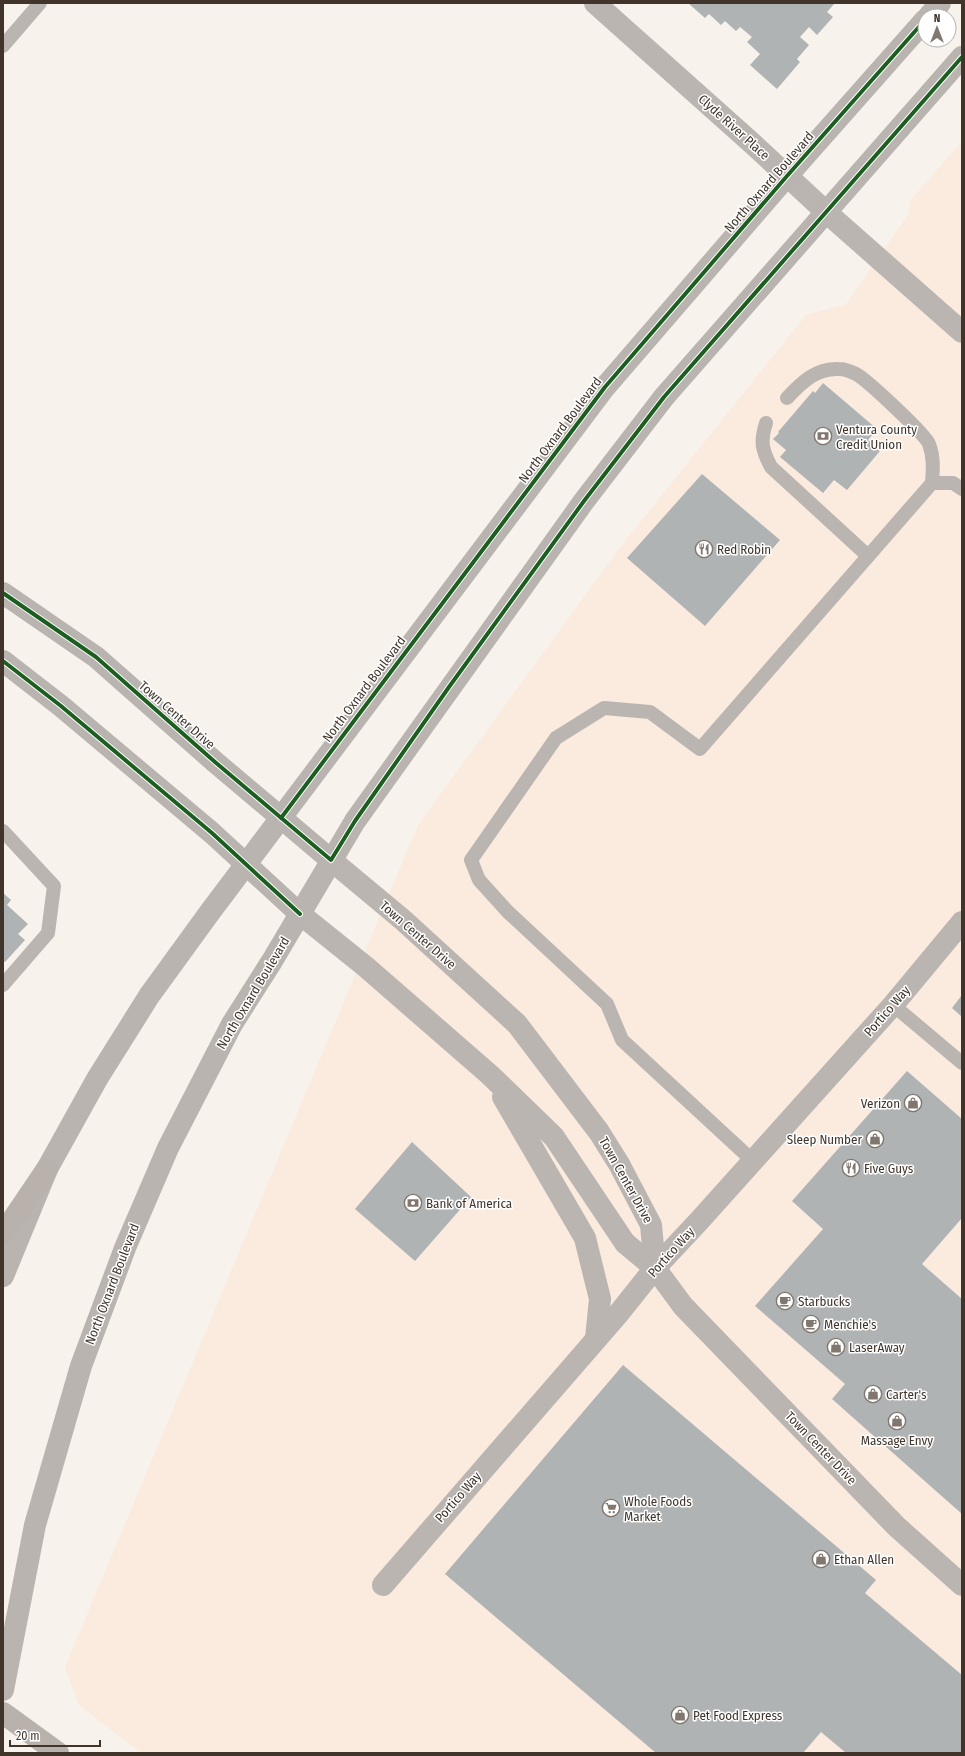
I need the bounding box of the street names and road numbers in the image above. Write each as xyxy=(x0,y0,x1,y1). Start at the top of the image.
street label: Clyde River Place xyxy=(695,91,773,163)
street label: North Oxnard Boulevard xyxy=(721,129,817,235)
street label: North Oxnard Boulevard xyxy=(515,374,605,486)
street label: North Oxnard Boulevard xyxy=(319,633,409,745)
street label: Town Center Drive xyxy=(136,678,218,752)
street label: Town Center Drive xyxy=(377,898,459,972)
street label: North Oxnard Boulevard xyxy=(214,934,292,1052)
street label: Portico Way xyxy=(861,983,913,1039)
street label: Town Center Drive xyxy=(596,1134,656,1226)
street label: North Oxnard Boulevard xyxy=(82,1221,142,1347)
street label: Portico Way xyxy=(645,1224,697,1280)
street label: Town Center Drive xyxy=(782,1408,860,1488)
street label: Portico Way xyxy=(432,1469,484,1525)

